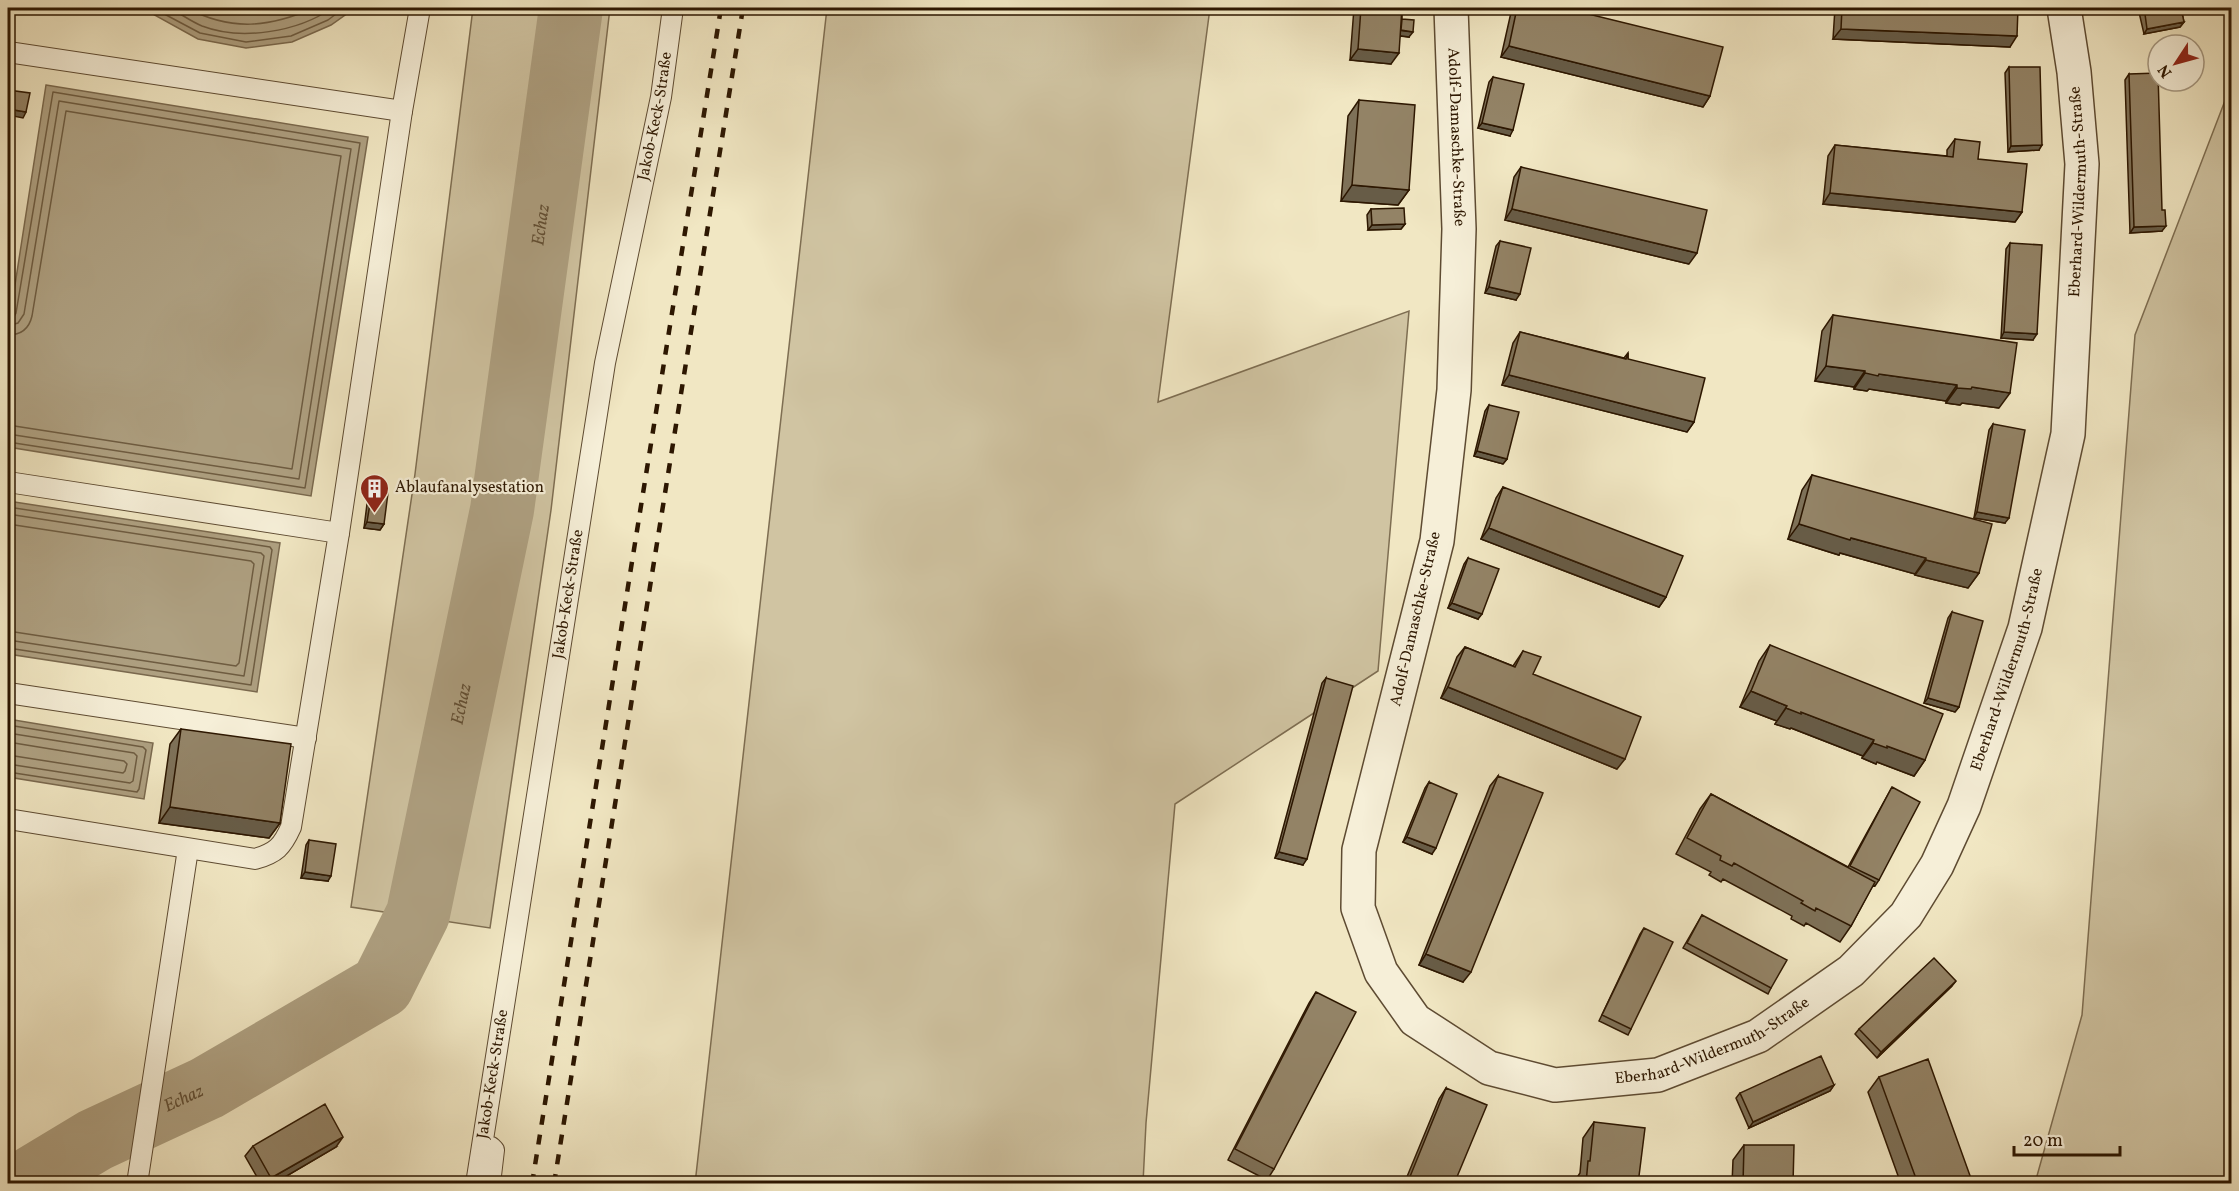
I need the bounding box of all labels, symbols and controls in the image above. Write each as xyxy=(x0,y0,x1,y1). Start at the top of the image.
north arrow xyxy=(2146,33,2206,93)
street label: Adolf-Damaschke-Straße xyxy=(1441,47,1470,227)
street label: Jakob-Keck-Straße xyxy=(633,50,678,183)
text: N xyxy=(2153,59,2178,82)
street label: Eberhard-Wildermuth-Straße xyxy=(2064,85,2093,298)
water label: Echaz xyxy=(526,203,556,247)
building icon: Ablaufanalysestation xyxy=(358,472,390,514)
place label: Ablaufanalysestation xyxy=(395,477,544,499)
street label: Jakob-Keck-Straße xyxy=(548,528,590,661)
street label: Adolf-Damaschke-Straße xyxy=(1385,529,1447,709)
street label: Eberhard-Wildermuth-Straße xyxy=(1966,566,2049,774)
water label: Echaz xyxy=(445,681,478,727)
street label: Eberhard-Wildermuth-Straße xyxy=(1614,992,1814,1090)
street label: Jakob-Keck-Straße xyxy=(472,1008,514,1141)
water label: Echaz xyxy=(160,1079,208,1119)
scale bar xyxy=(2014,1119,2120,1157)
text: 20 m xyxy=(2023,1129,2063,1154)

